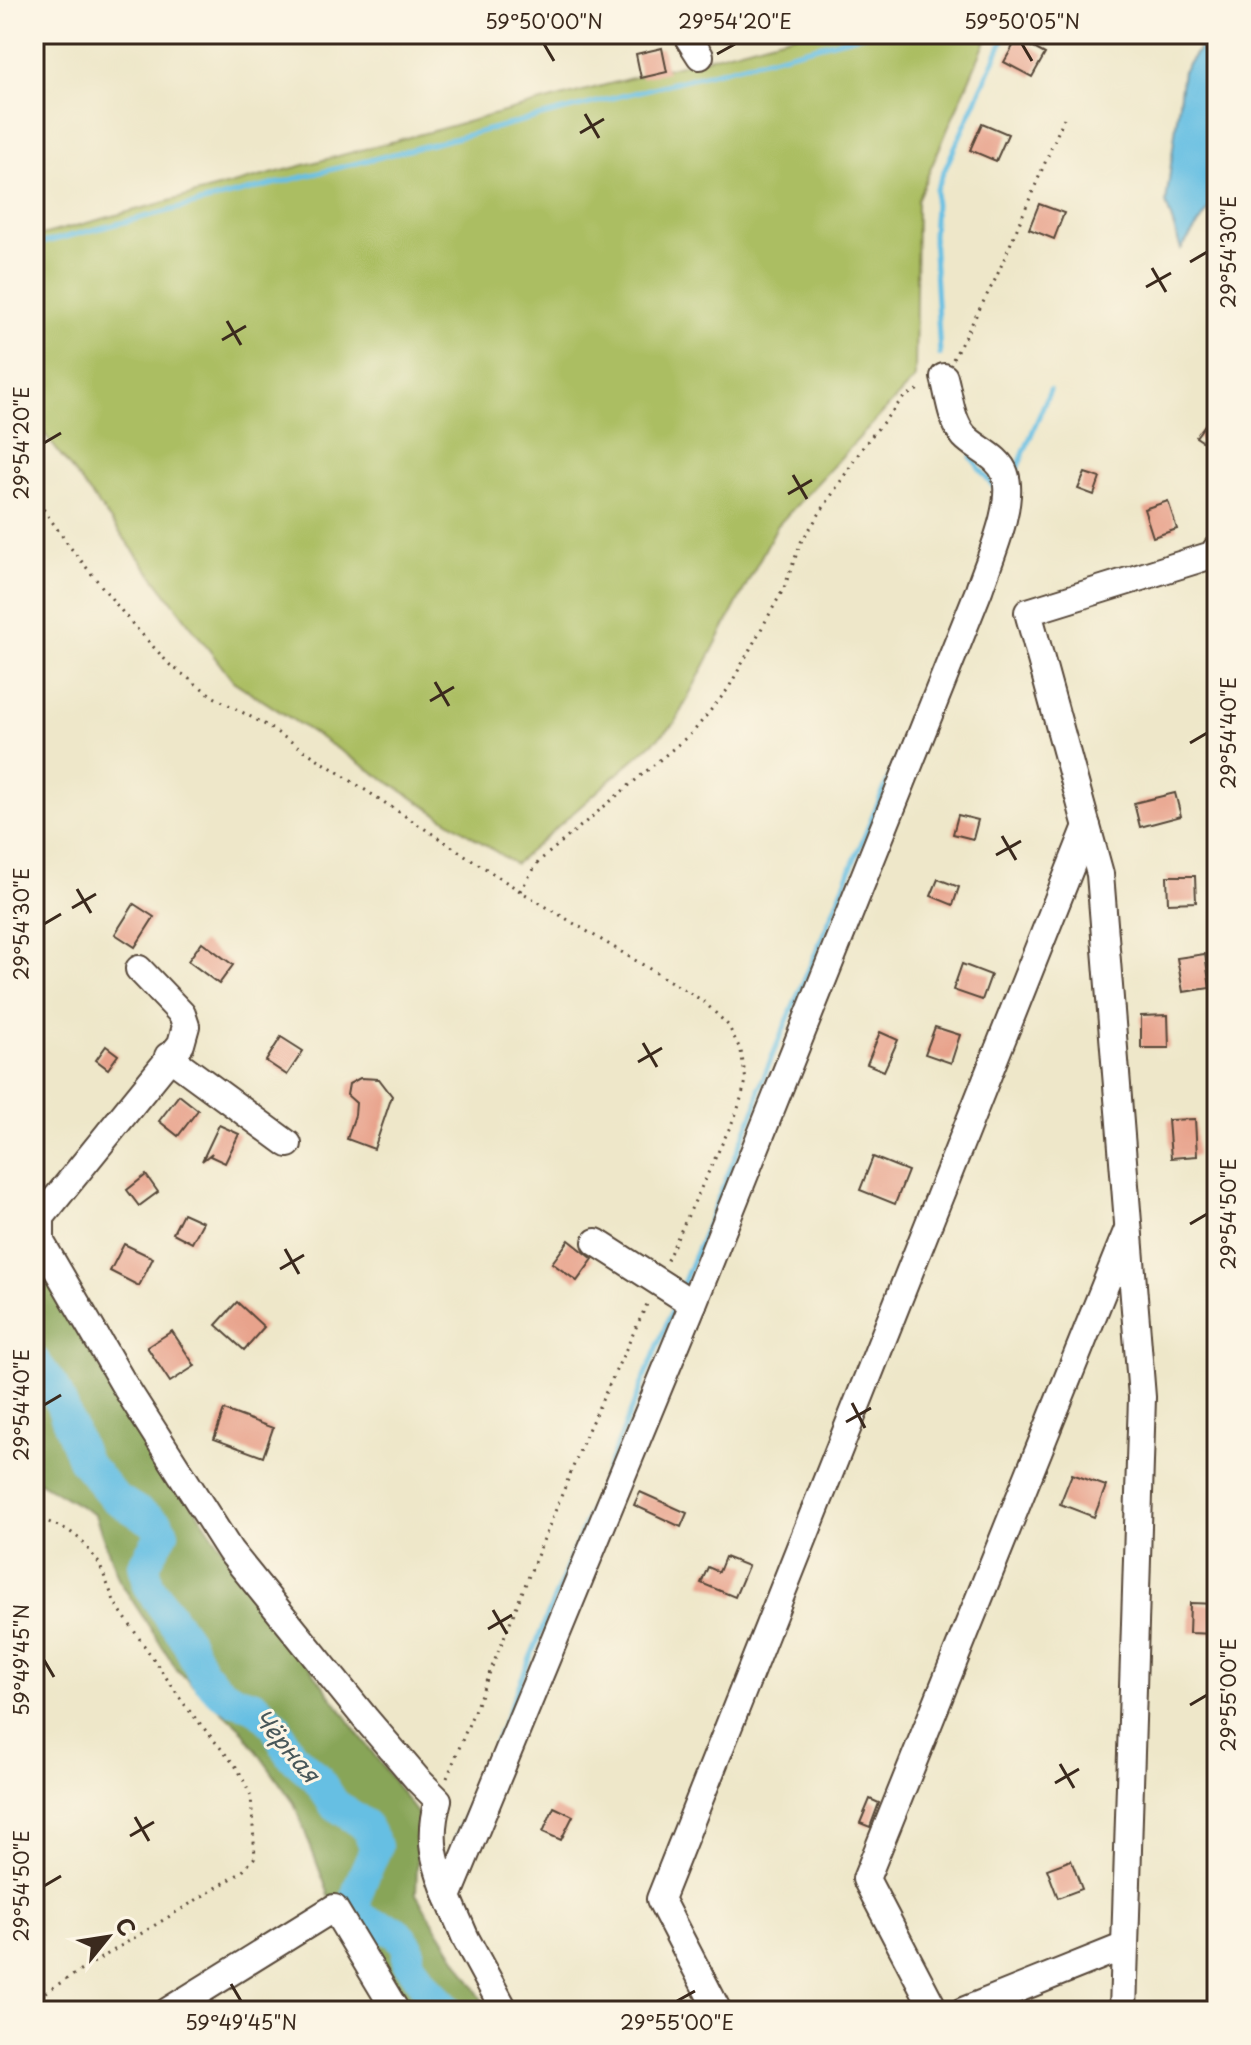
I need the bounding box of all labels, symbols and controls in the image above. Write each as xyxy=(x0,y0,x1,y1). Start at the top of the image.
text: 59°50'00"N xyxy=(485,6,603,36)
text: 29°54'20"E xyxy=(678,6,792,36)
text: 59°50'05"N xyxy=(964,6,1080,36)
text: 29°54'30"E xyxy=(1213,195,1243,309)
text: 29°54'20"E xyxy=(6,386,36,500)
text: 29°54'40"E xyxy=(1213,677,1243,789)
text: 29°54'30"E xyxy=(6,867,36,981)
text: 29°54'50"E xyxy=(1213,1158,1243,1270)
text: 29°54'40"E xyxy=(6,1349,36,1461)
text: 59°49'45"N xyxy=(6,1604,36,1716)
text: 29°55'00"E xyxy=(1213,1638,1243,1752)
water label: Чёрная xyxy=(246,1700,330,1791)
text: 29°54'50"E xyxy=(6,1830,36,1942)
north arrow xyxy=(68,1897,148,1977)
text: С xyxy=(108,1911,145,1942)
text: 59°49'45"N xyxy=(185,2007,297,2037)
text: 29°55'00"E xyxy=(620,2007,734,2037)

